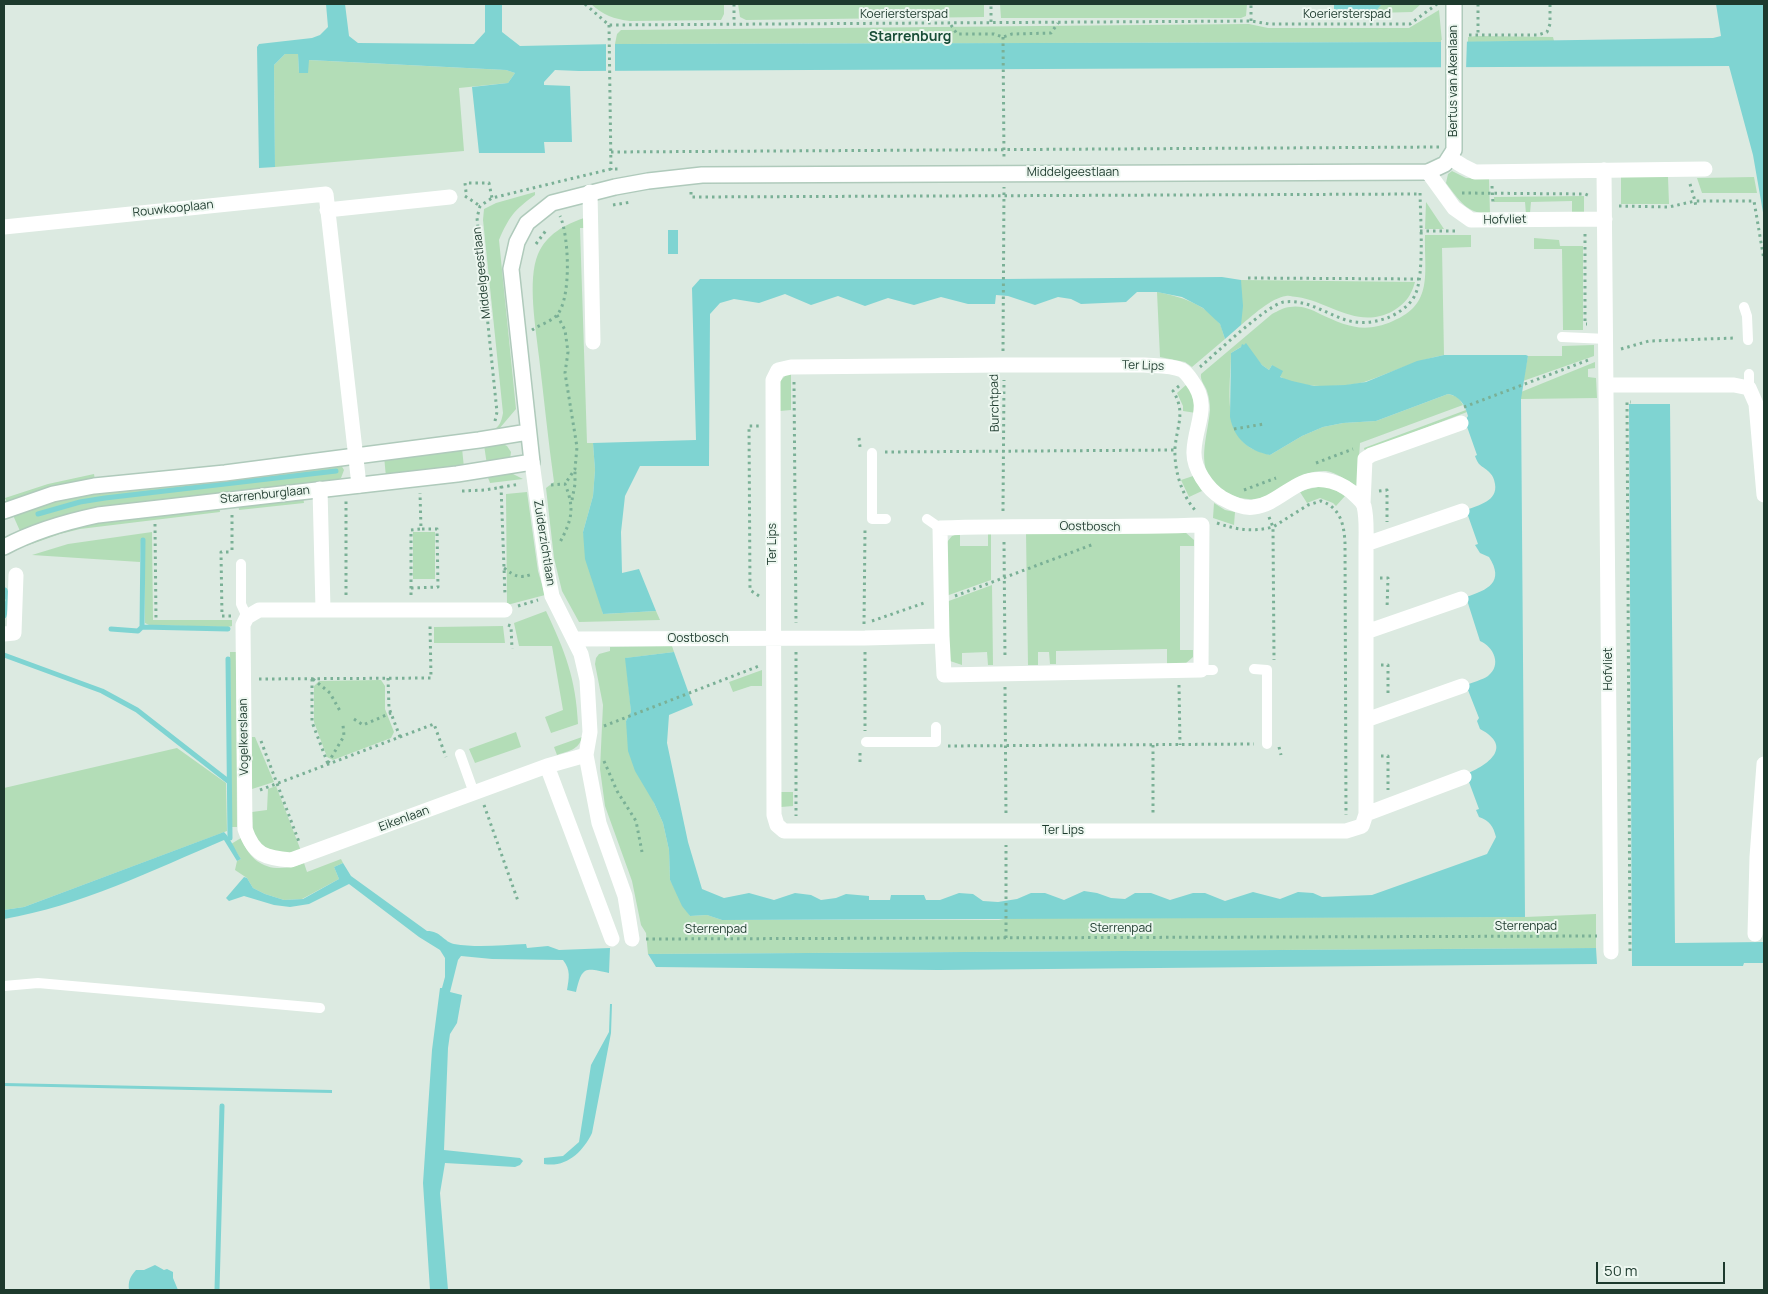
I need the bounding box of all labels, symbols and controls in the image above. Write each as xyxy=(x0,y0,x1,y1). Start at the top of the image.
street label: Koeriersterspad xyxy=(860,8,948,22)
street label: Koeriersterspad xyxy=(1303,8,1391,22)
street label: Bertus van Akenlaan xyxy=(1447,25,1461,137)
district label: Starrenburg xyxy=(869,29,951,45)
street label: Middelgeestlaan xyxy=(1027,166,1119,180)
street label: Rouwkooplaan xyxy=(132,198,214,220)
street label: Hofvliet xyxy=(1483,212,1527,228)
street label: Middelgeestlaan xyxy=(470,226,494,320)
street label: Ter Lips xyxy=(1122,358,1164,374)
street label: Burchtpad xyxy=(987,374,1003,432)
street label: Starrenburglaan xyxy=(219,483,311,507)
street label: Zuiderzichtlaan xyxy=(530,499,558,587)
street label: Oostbosch xyxy=(1059,519,1121,535)
street label: Ter Lips xyxy=(766,523,780,565)
street label: Oostbosch xyxy=(667,632,729,646)
street label: Hofvliet xyxy=(1602,647,1616,691)
street label: Vogelkerslaan xyxy=(236,698,252,776)
street label: Eikenlaan xyxy=(377,803,431,835)
street label: Ter Lips xyxy=(1042,824,1084,838)
street label: Sterrenpad xyxy=(1495,920,1557,934)
street label: Sterrenpad xyxy=(1090,922,1152,936)
street label: Sterrenpad xyxy=(685,923,747,937)
scale bar xyxy=(1598,1252,1727,1284)
text: 50 m xyxy=(1604,1260,1638,1281)

